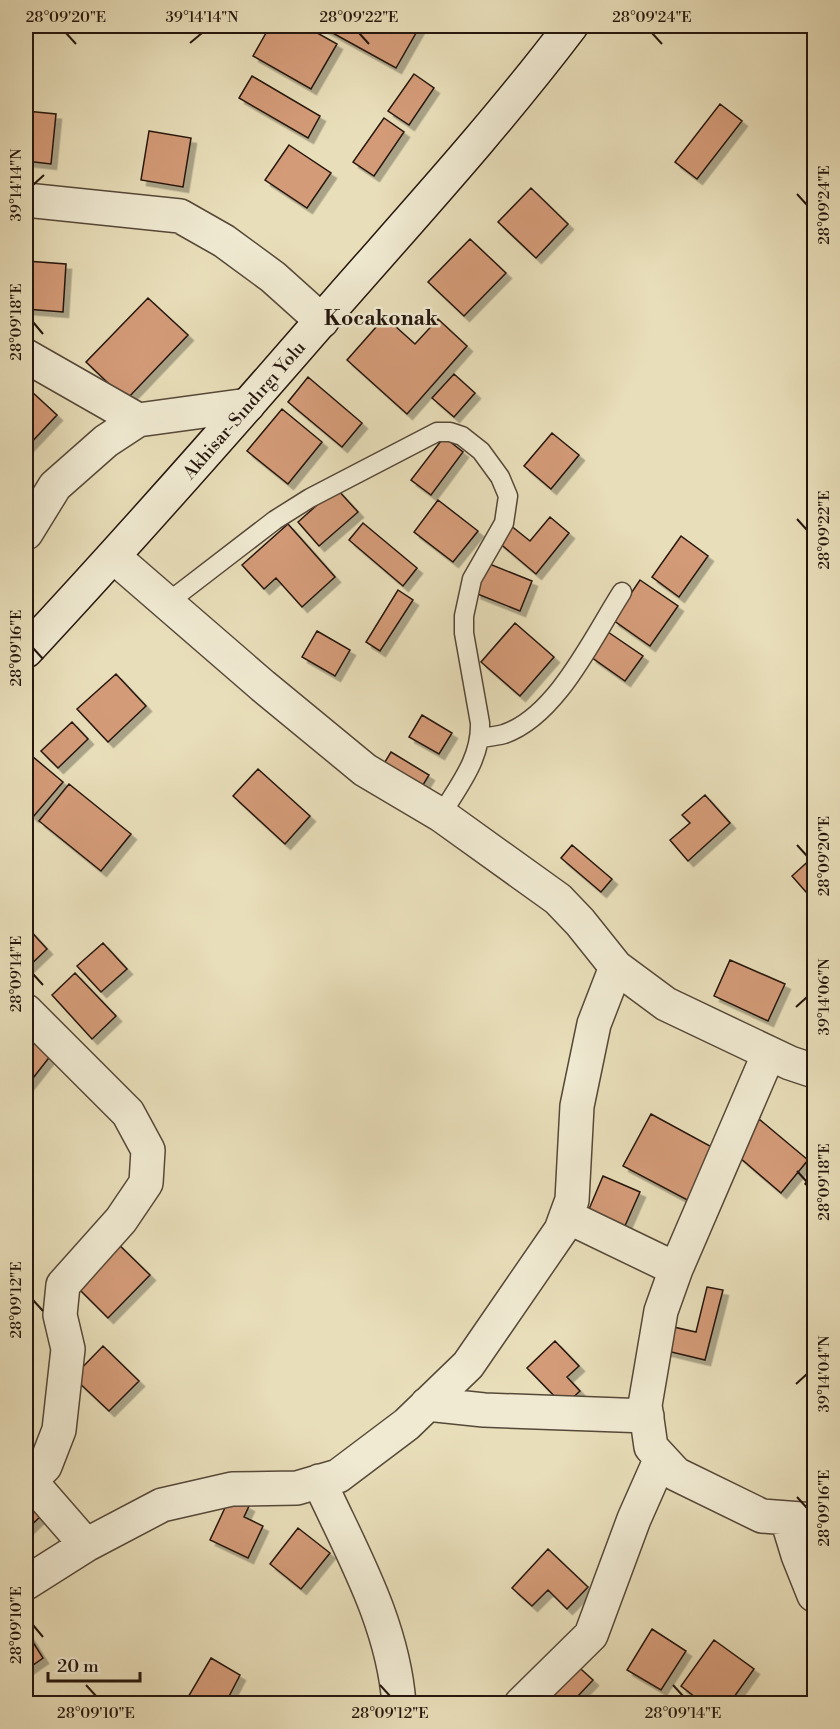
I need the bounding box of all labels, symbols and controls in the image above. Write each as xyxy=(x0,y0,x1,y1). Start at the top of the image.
text: 28°09'20"E xyxy=(26,8,106,27)
text: 39°14'14"N xyxy=(166,8,238,27)
text: 28°09'22"E xyxy=(320,8,398,27)
text: 28°09'24"E xyxy=(612,8,692,27)
text: 39°14'14"N xyxy=(7,149,26,221)
text: 28°09'24"E xyxy=(815,165,834,245)
text: 28°09'18"E xyxy=(7,283,26,361)
district label: Kocakonak xyxy=(324,306,439,332)
street label: Akhisar-Sındırgı Yolu xyxy=(177,336,311,485)
text: 28°09'22"E xyxy=(815,491,834,569)
text: 28°09'16"E xyxy=(7,610,26,686)
text: 28°09'20"E xyxy=(815,816,834,896)
text: 28°09'14"E xyxy=(7,936,26,1012)
text: 39°14'06"N xyxy=(815,958,834,1036)
text: 28°09'18"E xyxy=(815,1143,834,1221)
text: 28°09'12"E xyxy=(7,1261,26,1339)
text: 39°14'04"N xyxy=(815,1336,834,1412)
text: 28°09'16"E xyxy=(815,1470,834,1546)
text: 28°09'10"E xyxy=(7,1586,26,1664)
scale bar xyxy=(48,1645,140,1683)
text: 20 m xyxy=(57,1655,99,1678)
text: 28°09'10"E xyxy=(57,1704,135,1723)
text: 28°09'12"E xyxy=(351,1704,429,1723)
text: 28°09'14"E xyxy=(645,1704,721,1723)

